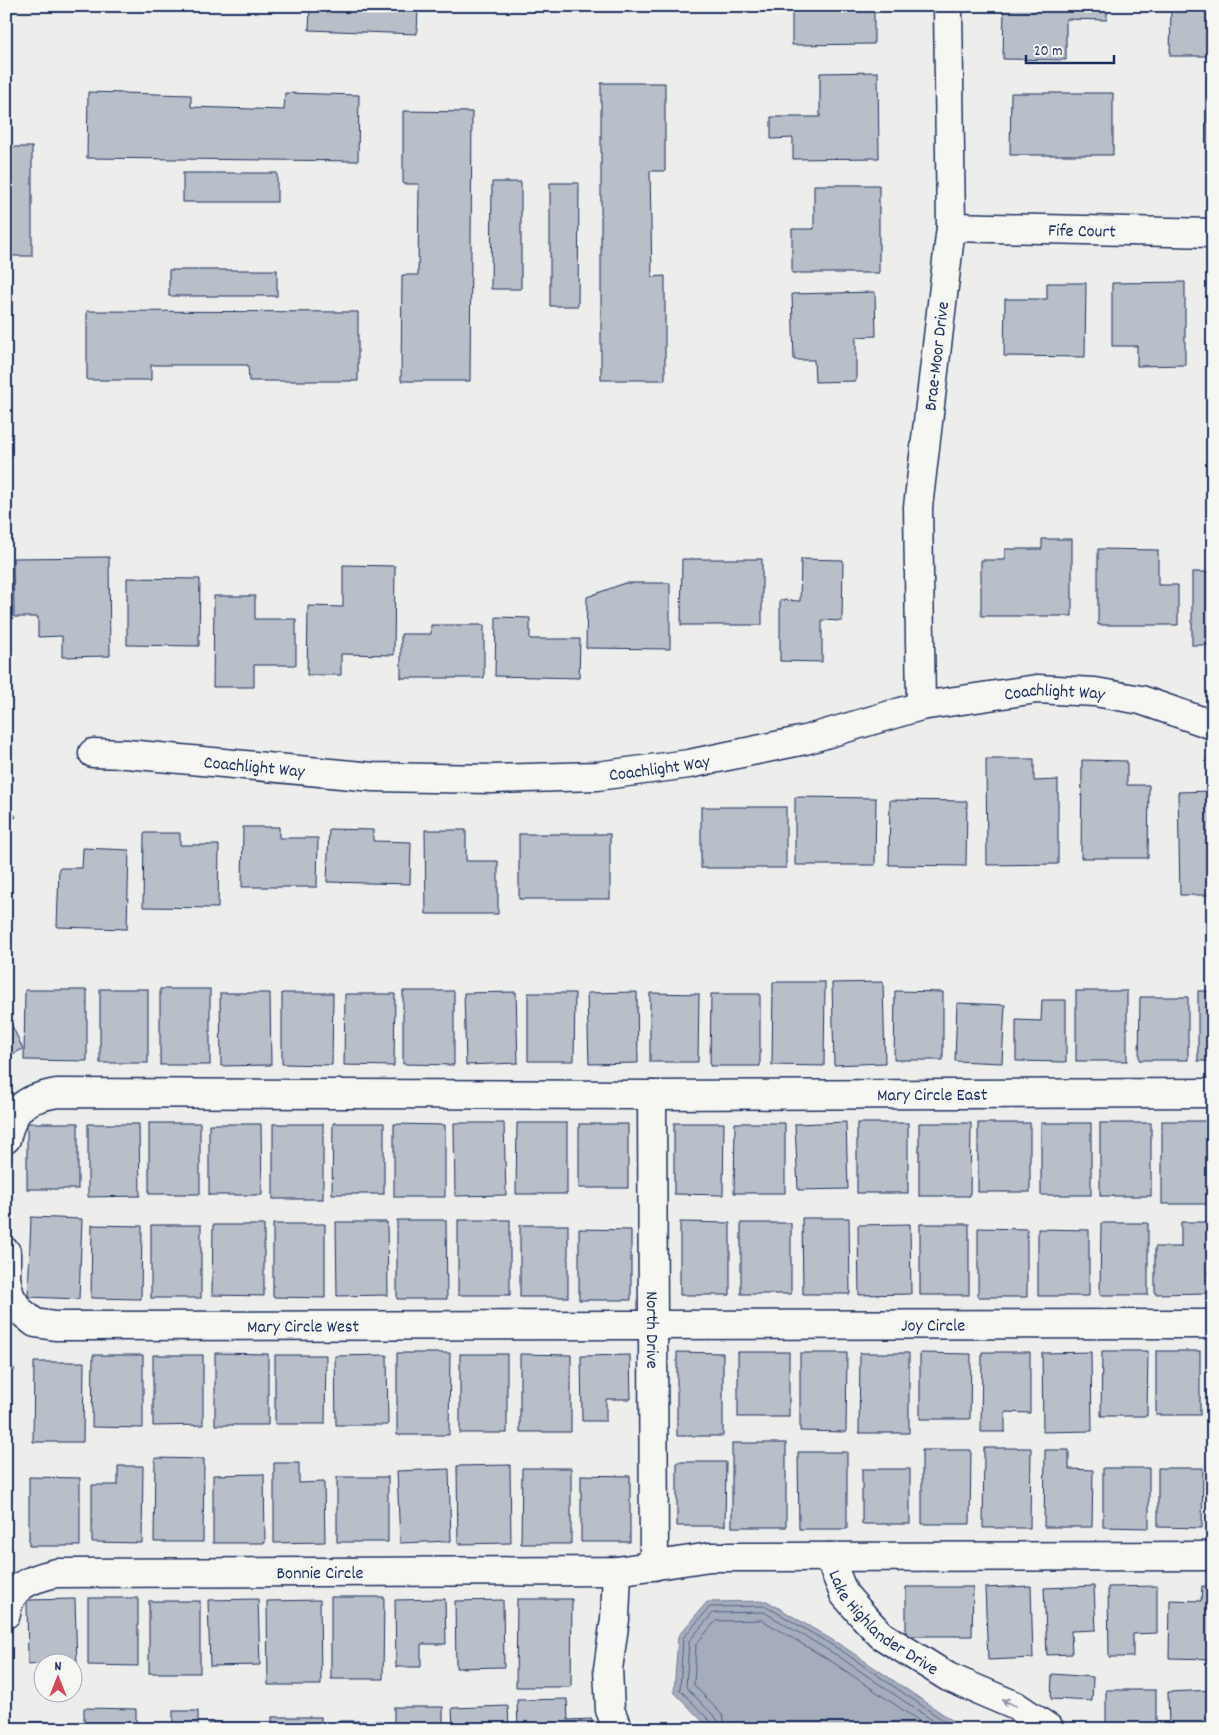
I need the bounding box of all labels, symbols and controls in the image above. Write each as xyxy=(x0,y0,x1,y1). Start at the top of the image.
scale bar xyxy=(1026,32,1114,64)
text: 20 m xyxy=(1034,41,1062,63)
street label: Fife Court xyxy=(1048,219,1116,246)
street label: Brae-Moor Drive xyxy=(919,300,957,412)
street label: Coachlight Way xyxy=(1003,679,1107,709)
street label: Coachlight Way xyxy=(608,750,713,789)
street label: Coachlight Way xyxy=(203,751,307,786)
street label: Mary Circle East xyxy=(877,1084,988,1109)
street label: North Drive xyxy=(638,1291,663,1369)
street label: Joy Circle xyxy=(901,1314,965,1340)
street label: Mary Circle West xyxy=(247,1315,360,1341)
street label: Bonnie Circle xyxy=(277,1562,364,1587)
street label: Lake Highlander Drive xyxy=(821,1567,943,1683)
north arrow xyxy=(32,1652,82,1702)
text: N xyxy=(55,1657,62,1677)
one-way arrow xyxy=(1002,1697,1017,1707)

